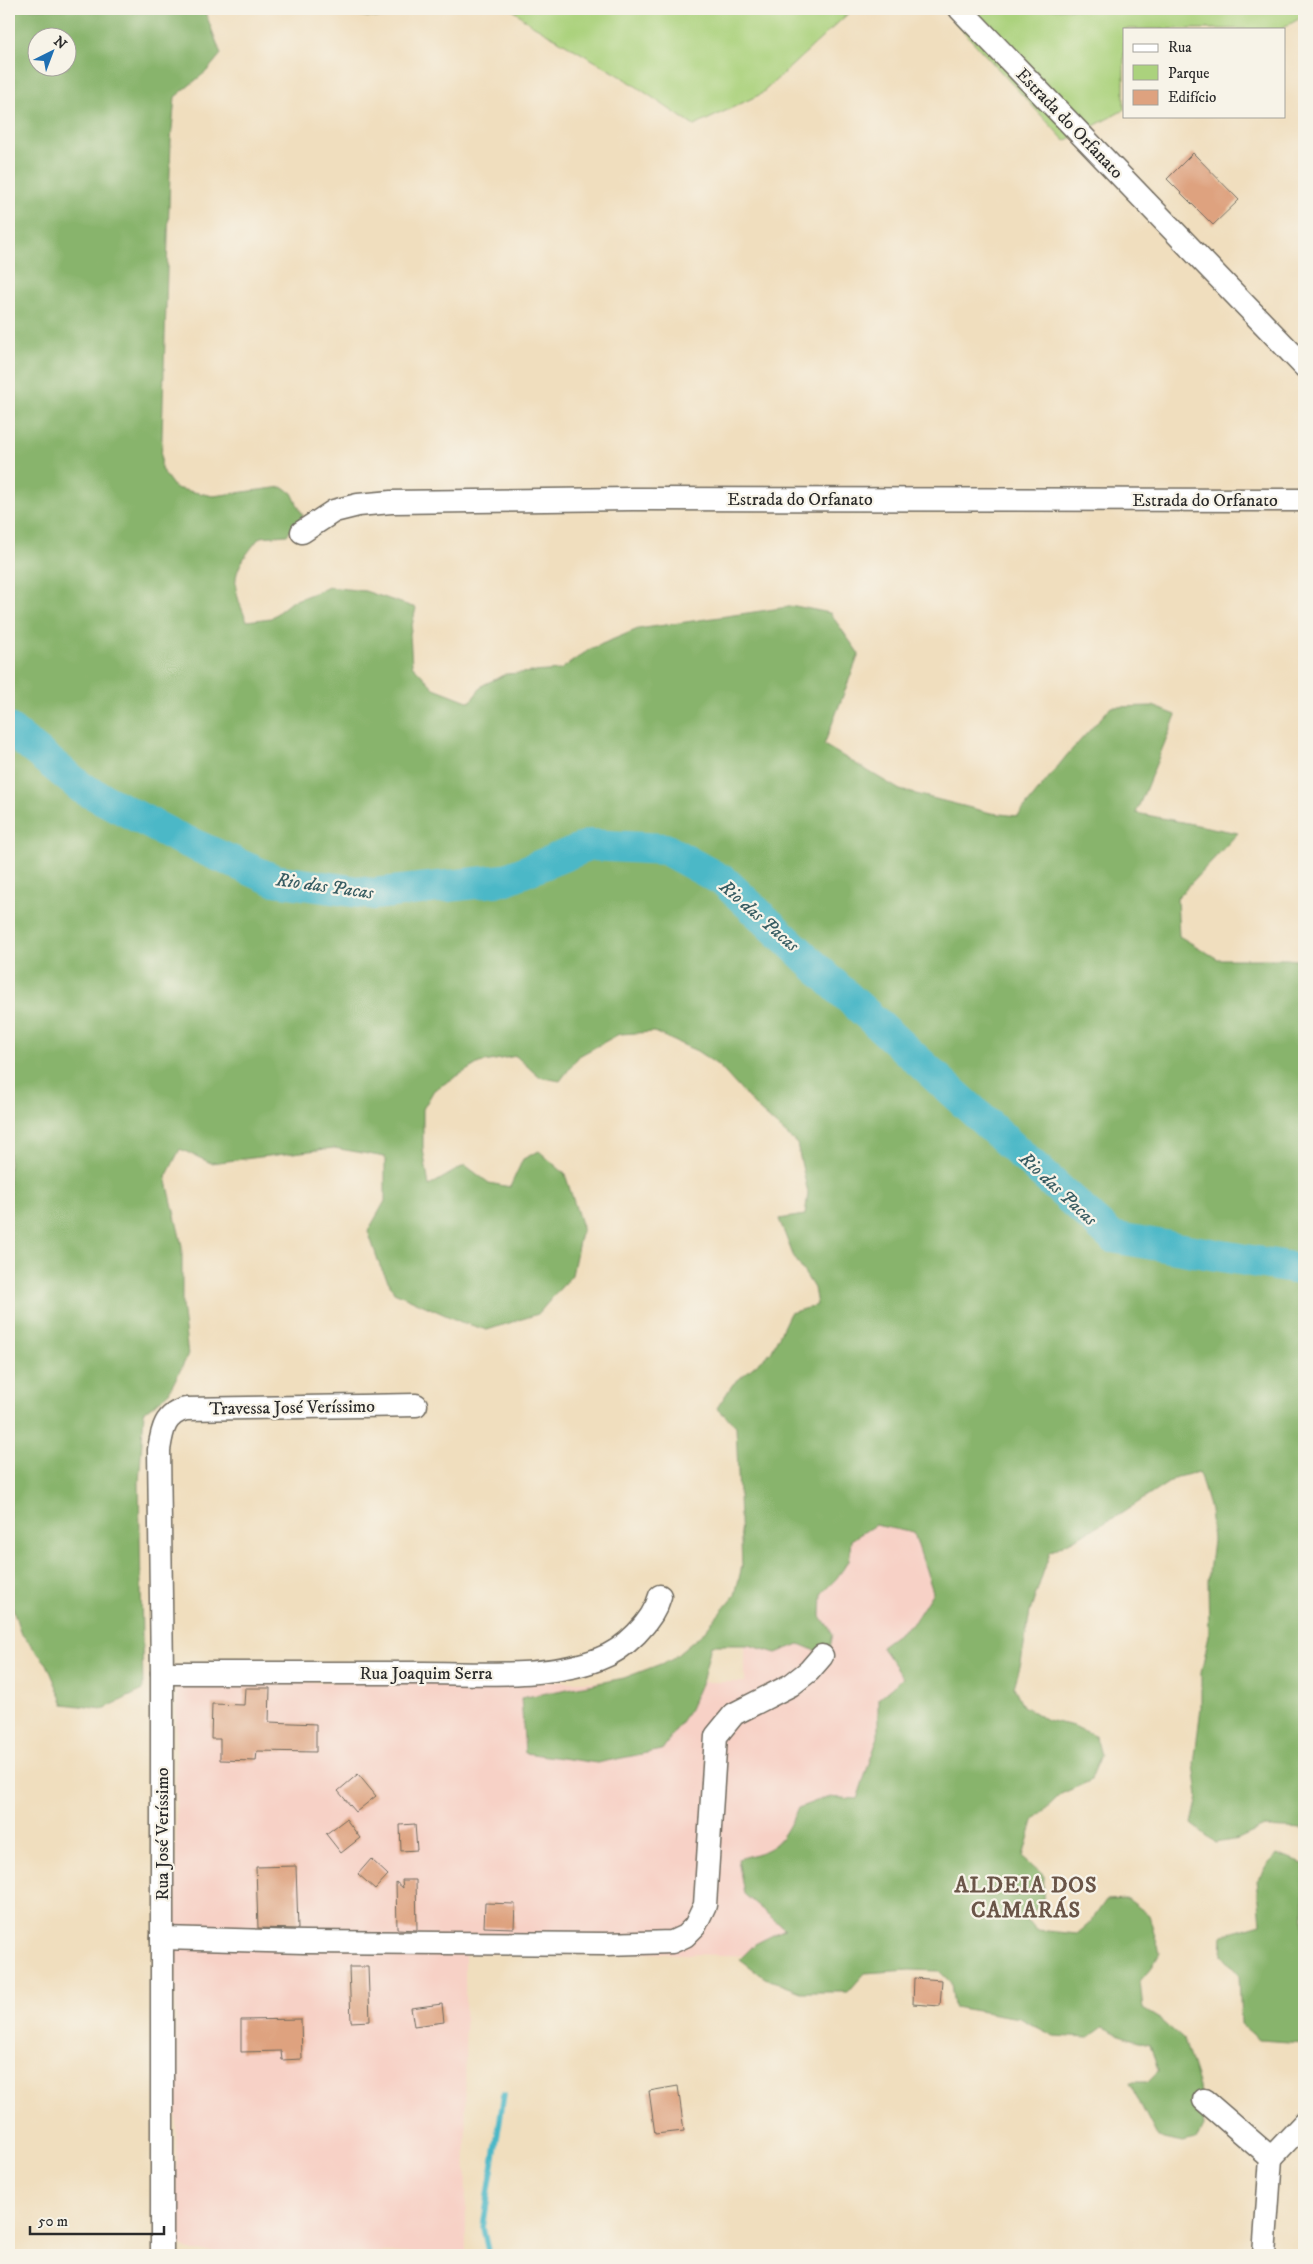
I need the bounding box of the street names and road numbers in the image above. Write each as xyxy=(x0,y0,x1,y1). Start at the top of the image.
street label: Estrada do Orfanato xyxy=(1011,64,1128,184)
street label: Estrada do Orfanato xyxy=(727,489,873,511)
street label: Estrada do Orfanato xyxy=(1132,490,1278,512)
street label: Travessa José Veríssimo xyxy=(209,1396,375,1420)
street label: Rua Joaquim Serra xyxy=(360,1663,493,1685)
street label: Rua José Veríssimo xyxy=(152,1767,174,1901)

